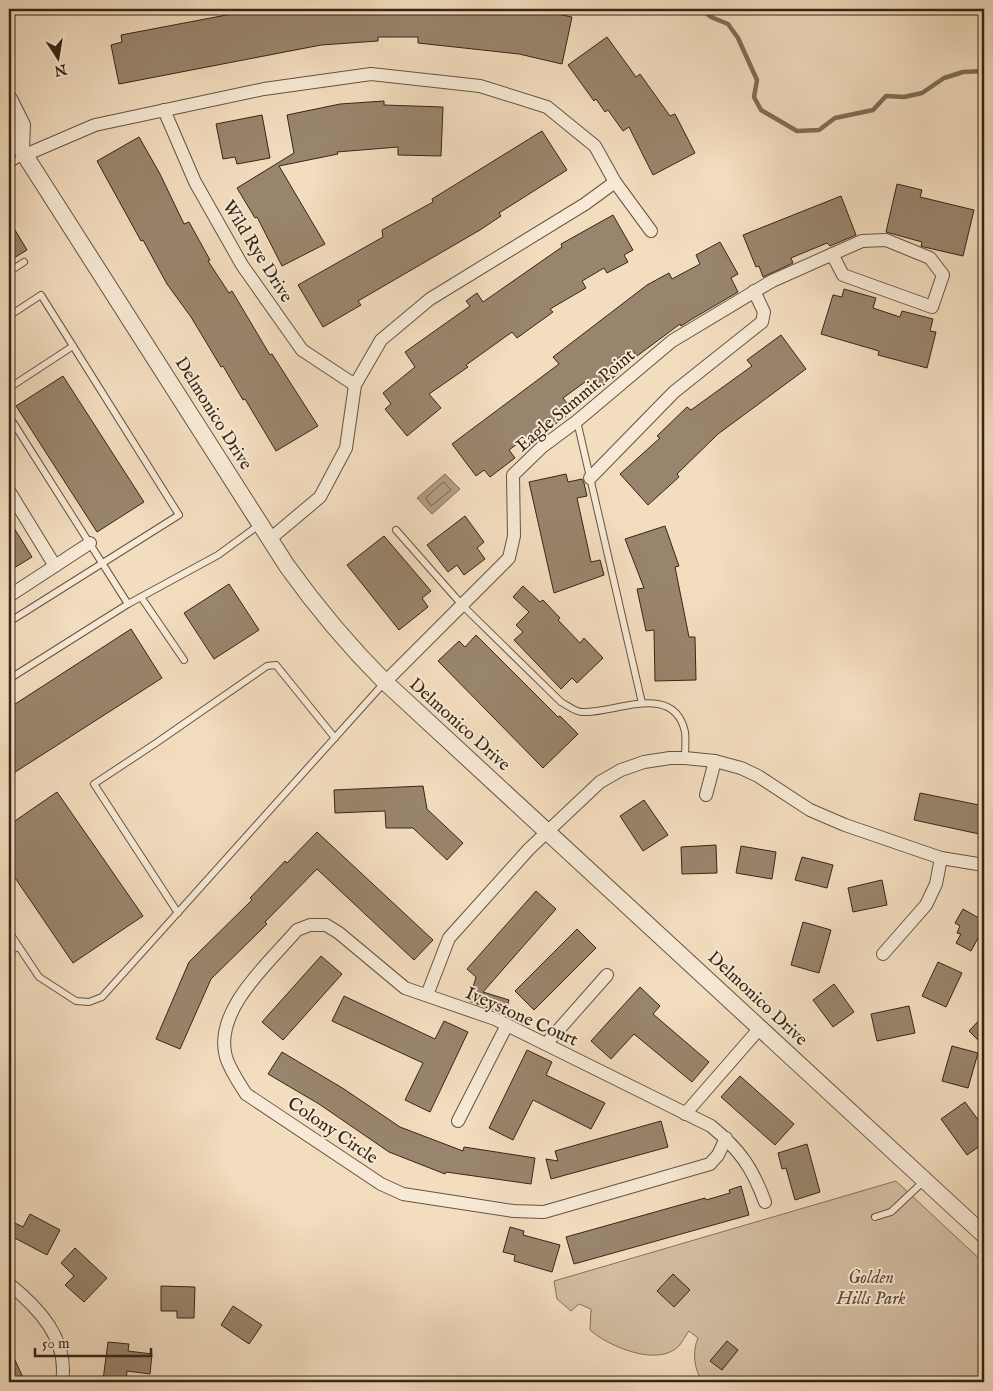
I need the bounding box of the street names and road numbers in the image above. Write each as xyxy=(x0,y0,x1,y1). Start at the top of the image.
street label: Wild Rye Drive xyxy=(216,196,297,307)
street label: Eagle Summit Point xyxy=(512,345,640,458)
street label: Delmonico Drive xyxy=(169,353,257,474)
street label: Delmonico Drive xyxy=(403,673,515,777)
street label: Delmonico Drive xyxy=(702,947,812,1051)
street label: Iveystone Court xyxy=(462,982,581,1052)
street label: Colony Circle xyxy=(283,1093,382,1170)

